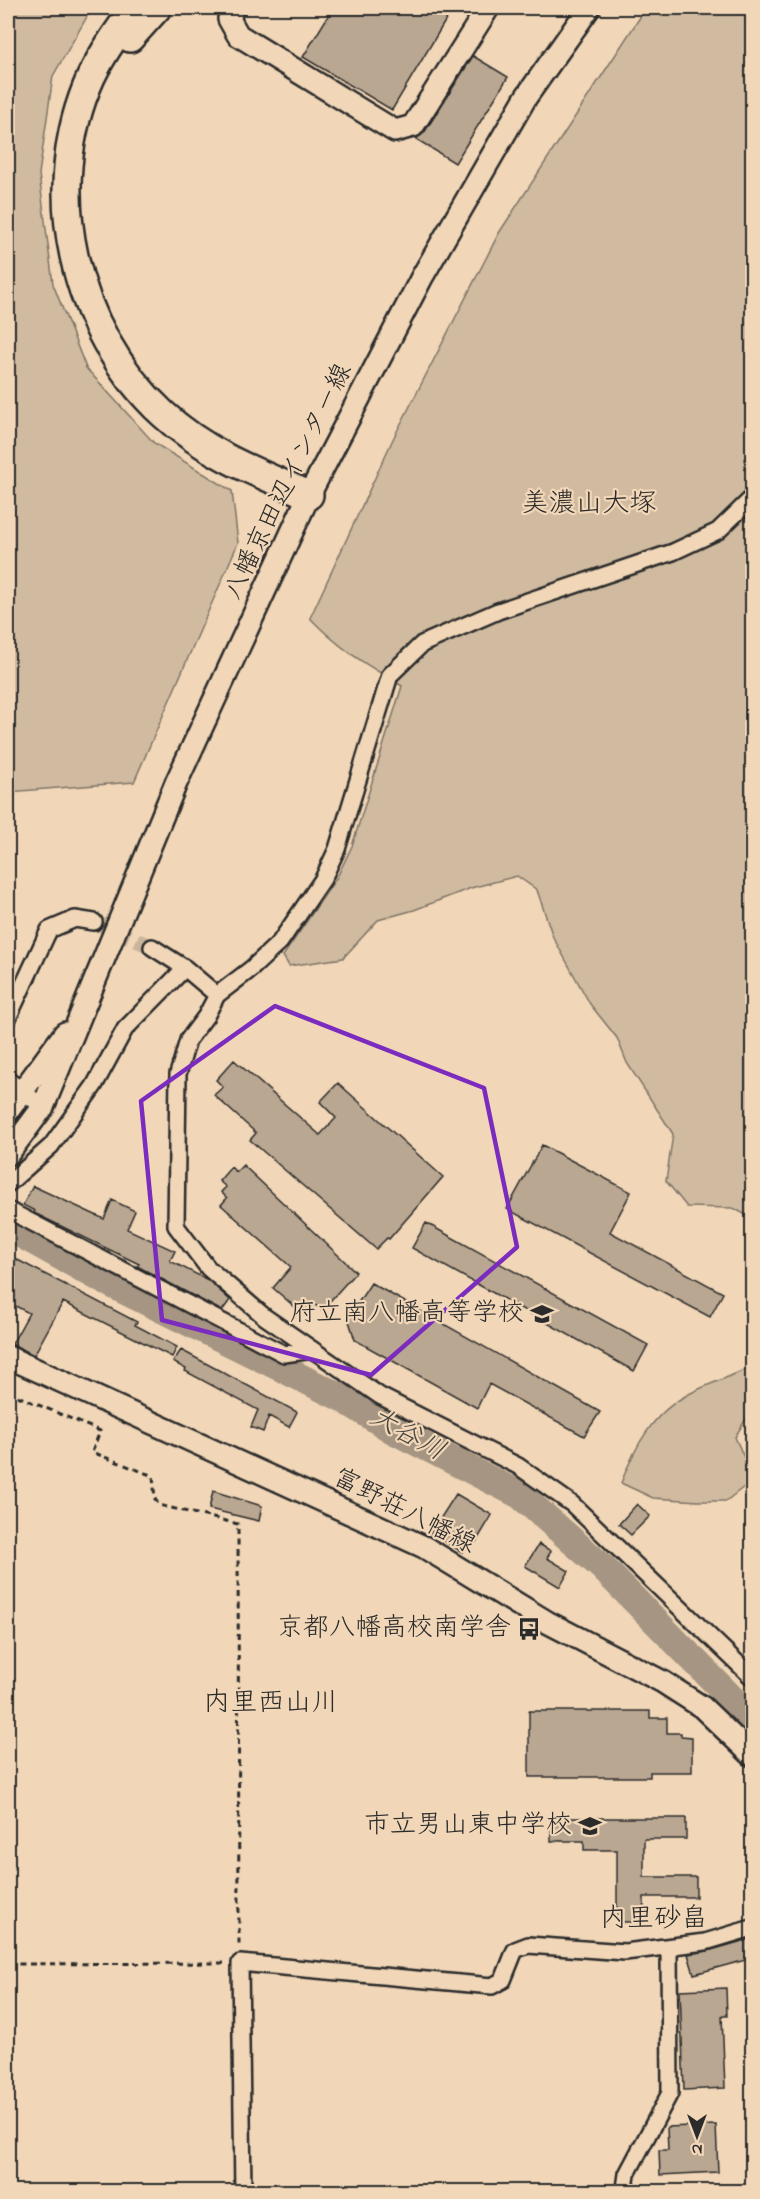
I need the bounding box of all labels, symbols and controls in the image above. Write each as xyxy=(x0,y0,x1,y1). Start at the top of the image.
street label: 八幡京田辺インター線 xyxy=(215,357,363,607)
district label: 美濃山大塚 xyxy=(522,485,657,524)
place label: 府立南八幡高等学校 xyxy=(290,1295,524,1333)
school or university icon: 府立南八幡高等学校 xyxy=(529,1301,555,1327)
water label: 大谷川 xyxy=(362,1398,452,1472)
street label: 富野荘八幡線 xyxy=(326,1460,482,1564)
place label: 京都八幡高校南学舎 xyxy=(277,1610,511,1648)
bus stop icon: 京都八幡高校南学舎 xyxy=(516,1616,542,1642)
district label: 内里西山川 xyxy=(204,1684,339,1723)
place label: 市立男山東中学校 xyxy=(364,1807,572,1845)
school or university icon: 市立男山東中学校 xyxy=(577,1813,603,1839)
district label: 内里砂畠 xyxy=(600,1900,708,1939)
north arrow xyxy=(667,2106,727,2166)
text: N xyxy=(691,2137,702,2161)

